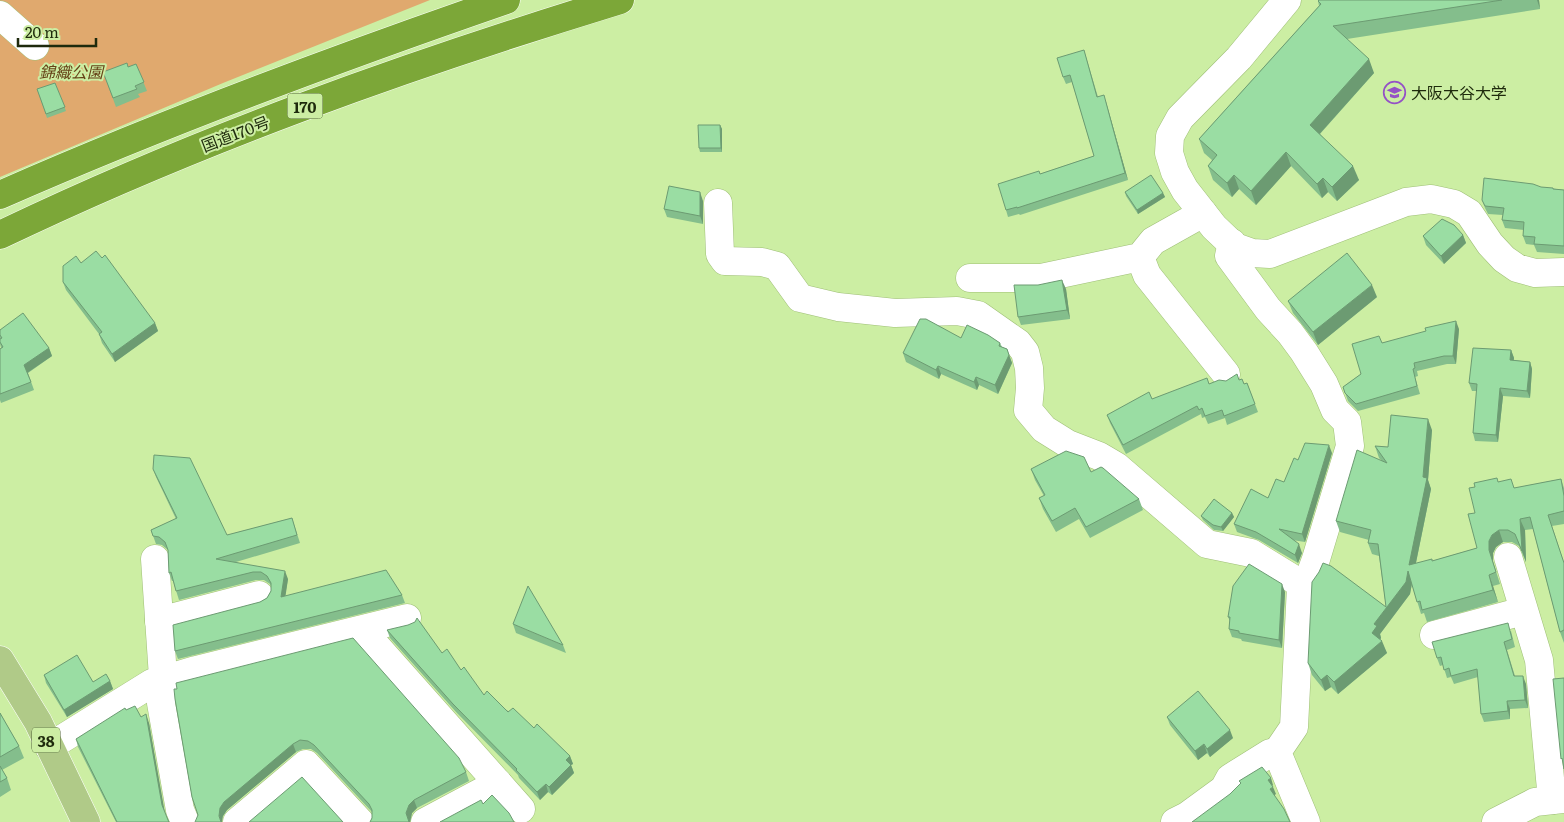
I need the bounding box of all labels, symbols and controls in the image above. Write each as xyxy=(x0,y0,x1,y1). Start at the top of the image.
scale bar xyxy=(18,15,95,47)
text: 20 m xyxy=(25,20,59,43)
park label: 錦織公園 xyxy=(39,59,105,83)
school or university icon: 大阪大谷大学 xyxy=(1383,80,1407,104)
place label: 大阪大谷大学 xyxy=(1411,80,1507,104)
road number: 170 xyxy=(288,94,322,118)
street label: 国道170号 xyxy=(197,109,273,157)
road number: 38 xyxy=(32,728,60,752)

